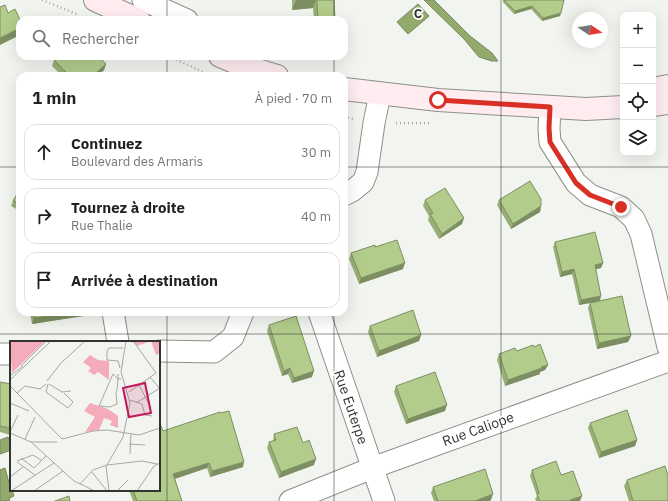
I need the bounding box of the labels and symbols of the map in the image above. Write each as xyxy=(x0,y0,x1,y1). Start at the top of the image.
text: C xyxy=(414,5,423,22)
north arrow xyxy=(572,12,608,48)
route start xyxy=(429,91,447,109)
route end xyxy=(612,198,630,216)
inset map xyxy=(10,341,160,491)
street label: Rue Euterpe xyxy=(330,367,372,447)
street label: Rue Caliope xyxy=(440,408,517,450)

